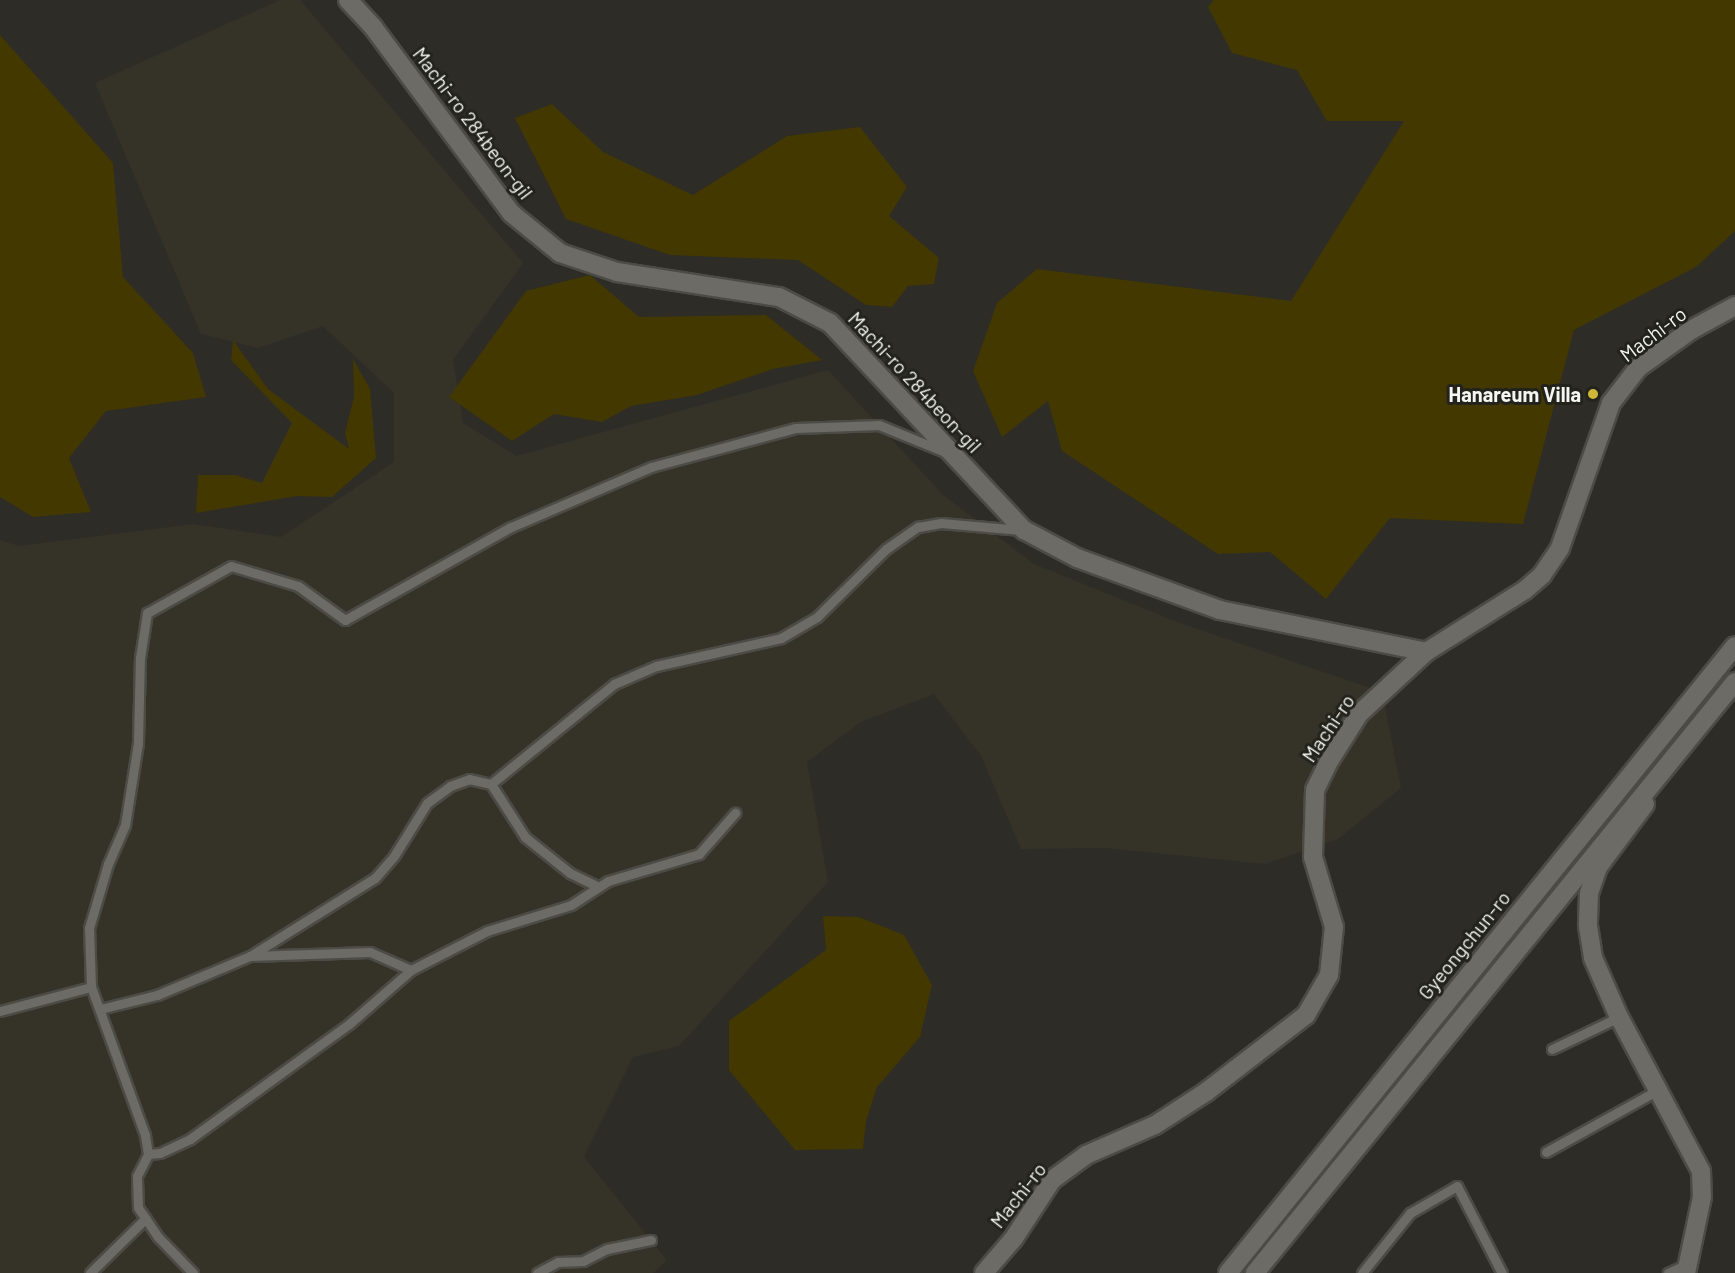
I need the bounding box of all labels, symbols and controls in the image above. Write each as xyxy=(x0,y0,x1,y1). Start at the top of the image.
street label: Machi-ro 284beon-gil xyxy=(408,42,538,204)
street label: Machi-ro xyxy=(1615,301,1691,367)
street label: Machi-ro 284beon-gil xyxy=(843,306,987,458)
place label: Hanareum Villa xyxy=(1449,382,1581,406)
marker: Hanareum Villa xyxy=(1586,387,1600,401)
street label: Machi-ro xyxy=(1297,689,1359,767)
street label: Gyeongchun-ro xyxy=(1413,886,1515,1004)
street label: Machi-ro xyxy=(985,1157,1051,1233)

